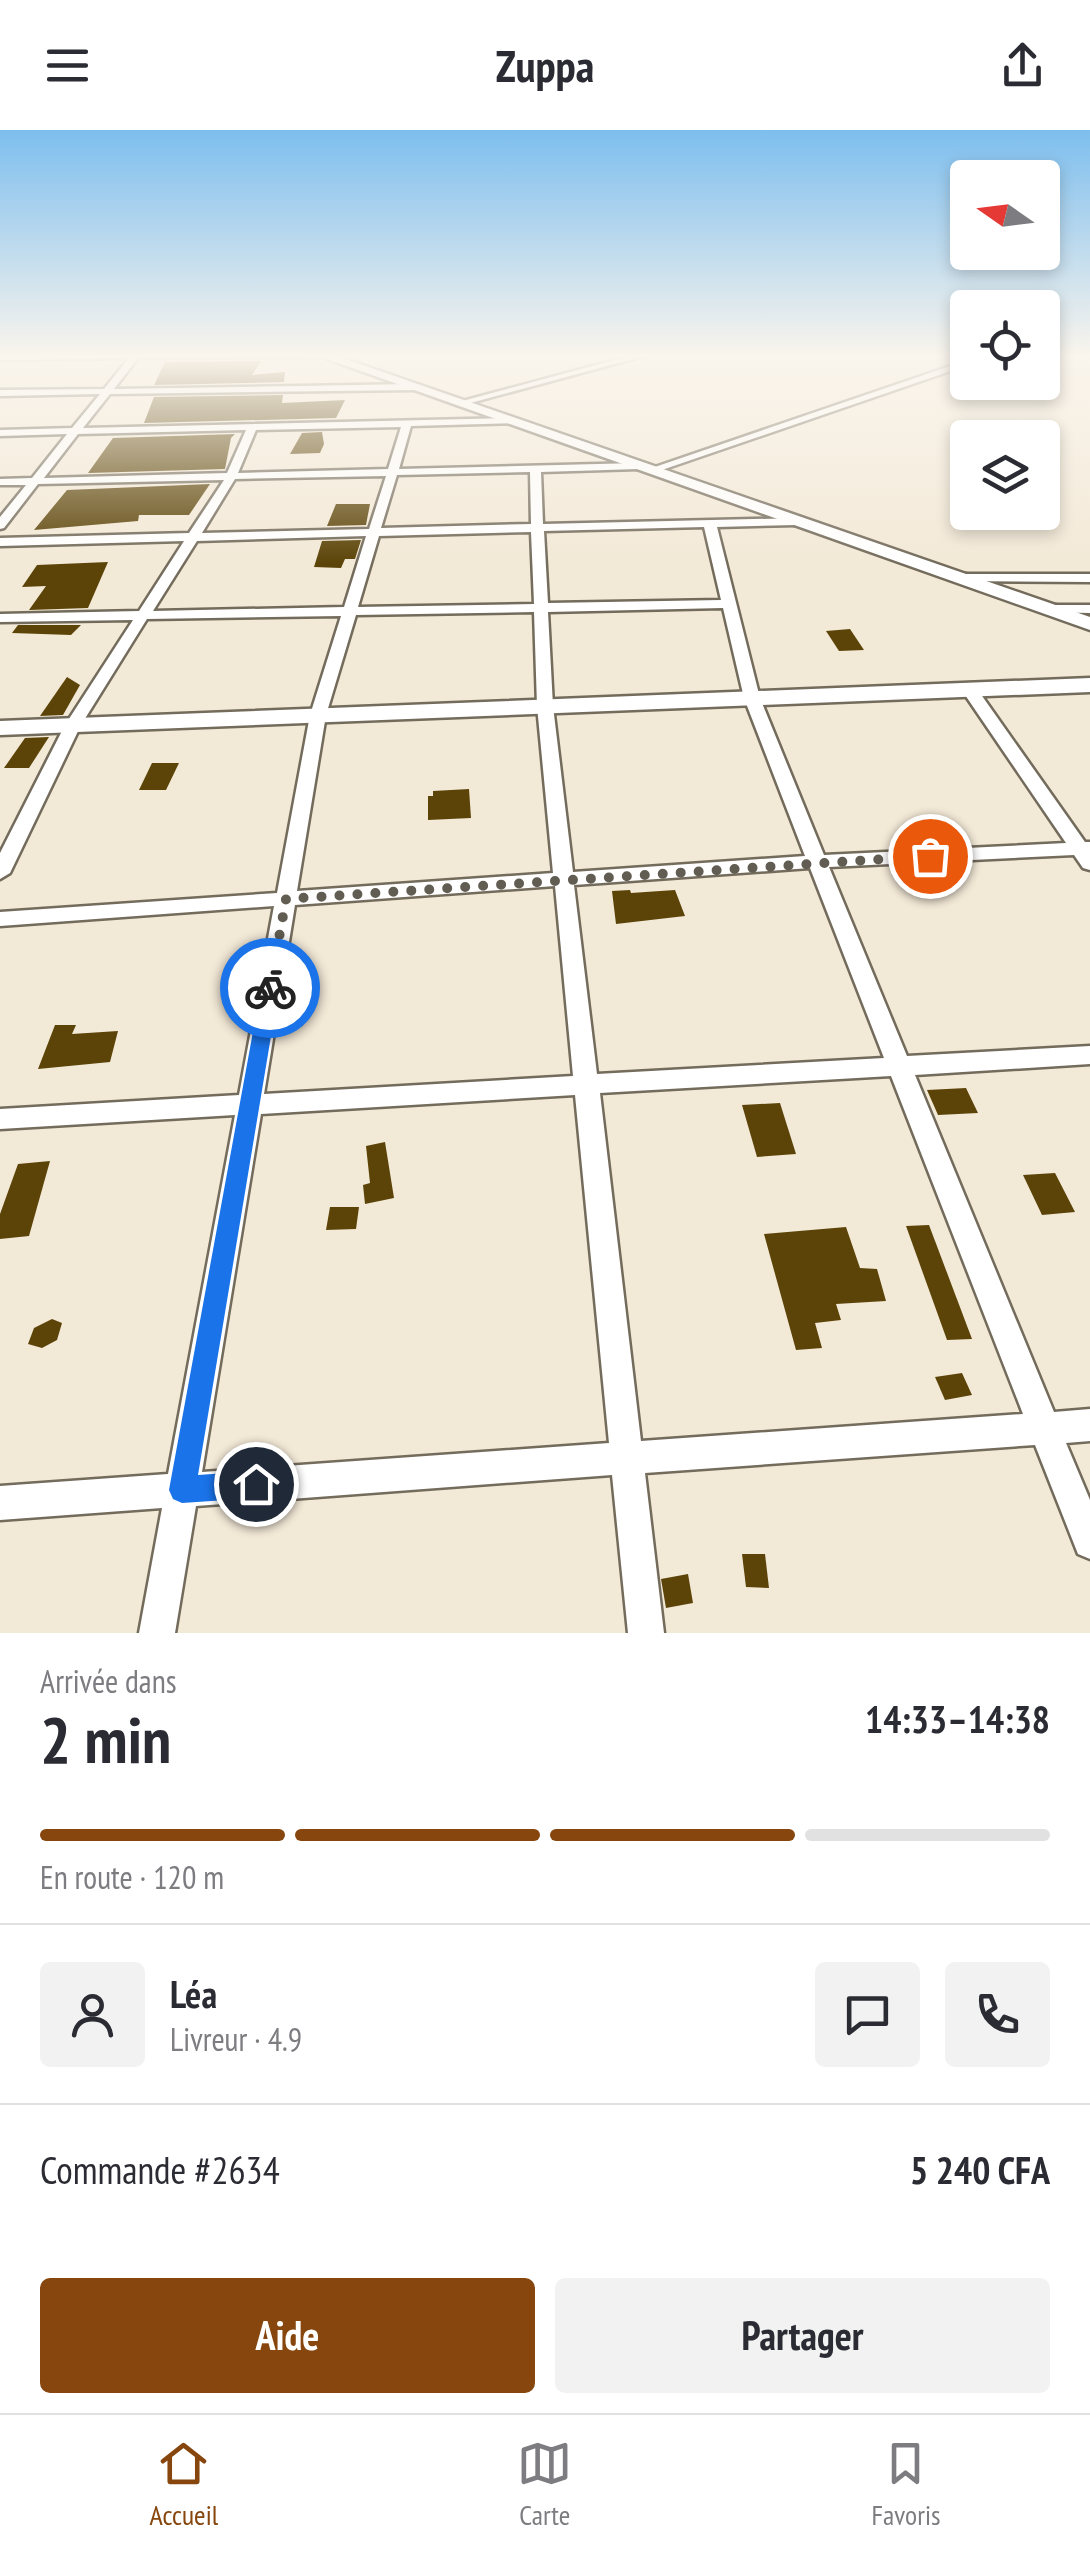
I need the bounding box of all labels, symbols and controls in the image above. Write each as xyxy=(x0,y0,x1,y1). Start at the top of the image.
text: Zuppa xyxy=(496,36,594,94)
icon: menu xyxy=(40,38,95,93)
icon: share xyxy=(995,38,1050,93)
north arrow xyxy=(950,160,1060,270)
map controls xyxy=(950,160,1060,530)
button: locate xyxy=(950,290,1060,400)
button: layers xyxy=(950,420,1060,530)
pin xyxy=(888,814,973,899)
icon: bag xyxy=(903,829,958,884)
courier xyxy=(220,938,320,1038)
icon: bike xyxy=(243,961,298,1016)
pin xyxy=(214,1442,299,1527)
icon: home xyxy=(229,1457,284,1512)
text: Arrivée dans xyxy=(40,1660,177,1702)
text: 14:33–14:38 xyxy=(865,1694,1050,1743)
text: 2 min xyxy=(40,1697,171,1781)
text: En route · 120 m xyxy=(40,1856,224,1898)
button: person xyxy=(40,1962,145,2067)
button: chat xyxy=(815,1962,920,2067)
button: phone xyxy=(945,1962,1050,2067)
text: Léa xyxy=(170,1969,217,2018)
text: Livreur · 4.9 xyxy=(170,2018,302,2060)
text: Commande #2634 xyxy=(40,2145,280,2194)
text: 5 240 CFA xyxy=(910,2145,1050,2194)
button: Aide xyxy=(40,2278,535,2393)
button: Partager xyxy=(555,2278,1050,2393)
tab: Accueil xyxy=(150,2436,218,2533)
tab: Carte xyxy=(517,2436,572,2533)
tab: Favoris xyxy=(871,2436,940,2533)

